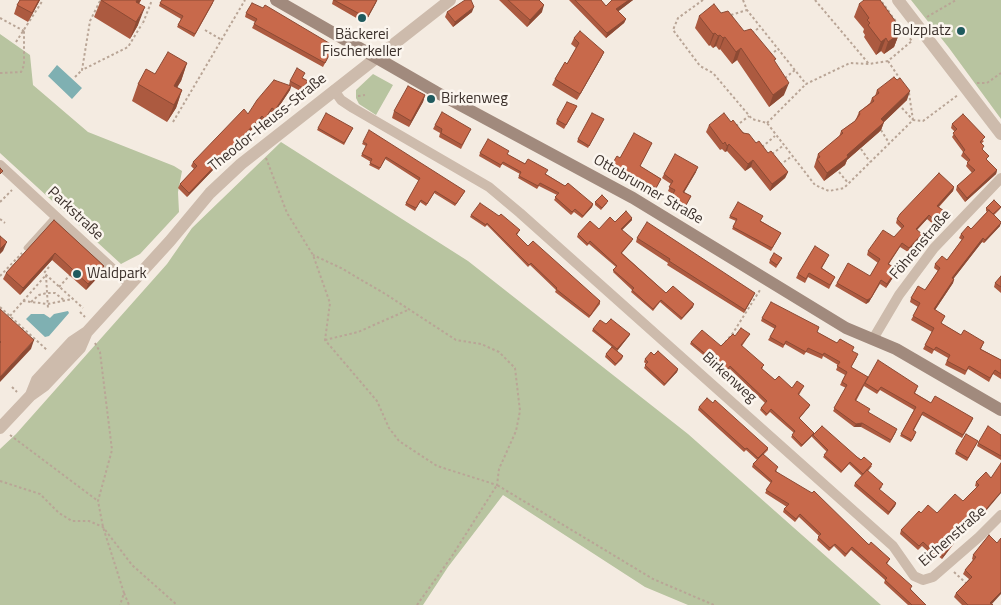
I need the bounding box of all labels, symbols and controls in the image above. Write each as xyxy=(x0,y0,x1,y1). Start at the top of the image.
marker: Bäckerei Fischerkeller xyxy=(356,12,368,24)
place label: Bolzplatz xyxy=(893,22,951,40)
marker: Bolzplatz xyxy=(955,25,967,37)
place label: Bäckerei Fischerkeller xyxy=(322,26,402,61)
street label: Theodor-Heuss-Straße xyxy=(206,70,330,176)
place label: Birkenweg xyxy=(441,90,508,108)
marker: Birkenweg xyxy=(425,93,437,105)
street label: Ottobrunner Straße xyxy=(590,151,706,229)
street label: Parkstraße xyxy=(43,184,107,244)
street label: Föhrenstraße xyxy=(887,207,955,283)
place label: Waldpark xyxy=(87,265,147,283)
marker: Waldpark xyxy=(71,268,83,280)
street label: Birkenweg xyxy=(698,349,760,407)
street label: Eichenstraße xyxy=(916,503,990,571)

